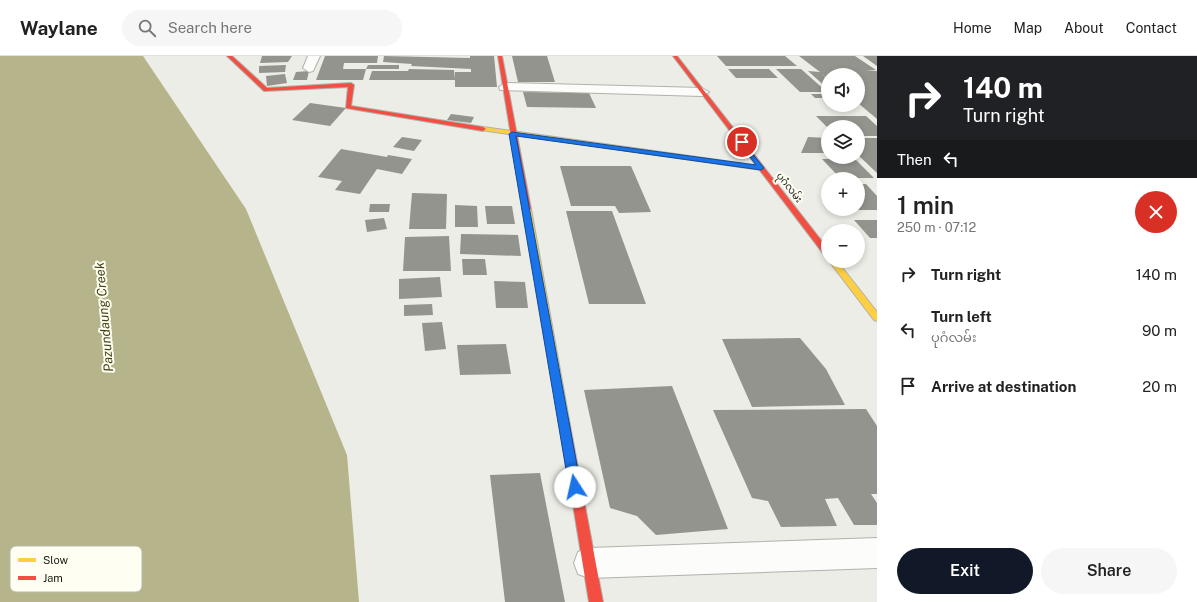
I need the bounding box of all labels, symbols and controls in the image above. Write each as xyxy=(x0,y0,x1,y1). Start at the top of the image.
search box xyxy=(122,10,402,46)
text: Waylane xyxy=(20,17,98,39)
icon: search xyxy=(136,17,158,39)
text: Search here xyxy=(168,19,252,36)
text: Home xyxy=(953,20,992,36)
text: Map xyxy=(1014,20,1042,36)
text: About xyxy=(1064,20,1104,36)
text: Contact xyxy=(1126,20,1177,36)
map controls xyxy=(821,68,865,268)
button: sound xyxy=(821,68,865,112)
text: 140 m xyxy=(963,71,1043,104)
icon: right xyxy=(897,72,949,124)
text: Turn right xyxy=(963,105,1045,126)
button: layers xyxy=(821,120,865,164)
pin xyxy=(725,125,759,159)
icon: arrive xyxy=(731,131,753,153)
icon: left xyxy=(940,148,962,170)
text: Then xyxy=(897,151,932,168)
street label: ပုဂံလမ်း xyxy=(772,169,806,206)
button: + xyxy=(821,172,865,216)
text: 1 min xyxy=(897,191,954,219)
button: close xyxy=(1135,191,1177,233)
text: 250 m · 07:12 xyxy=(897,220,976,235)
button: − xyxy=(821,224,865,268)
water label: Pazundaung Creek xyxy=(92,262,116,372)
icon: right xyxy=(897,263,919,285)
text: Turn right xyxy=(931,266,1001,283)
text: 140 m xyxy=(1136,266,1177,283)
text: Turn left xyxy=(931,308,992,325)
icon: left xyxy=(897,319,919,341)
text: 90 m xyxy=(1142,322,1177,339)
text: ပုဂံလမ်း xyxy=(931,330,976,345)
icon: arrive xyxy=(897,375,919,397)
text: Arrive at destination xyxy=(931,378,1076,395)
text: 20 m xyxy=(1142,378,1177,395)
position arrow xyxy=(554,466,596,508)
legend xyxy=(10,546,142,592)
button: Exit xyxy=(897,548,1033,594)
button: Share xyxy=(1041,548,1177,594)
text: Slow xyxy=(43,554,69,566)
text: Jam xyxy=(43,572,63,584)

